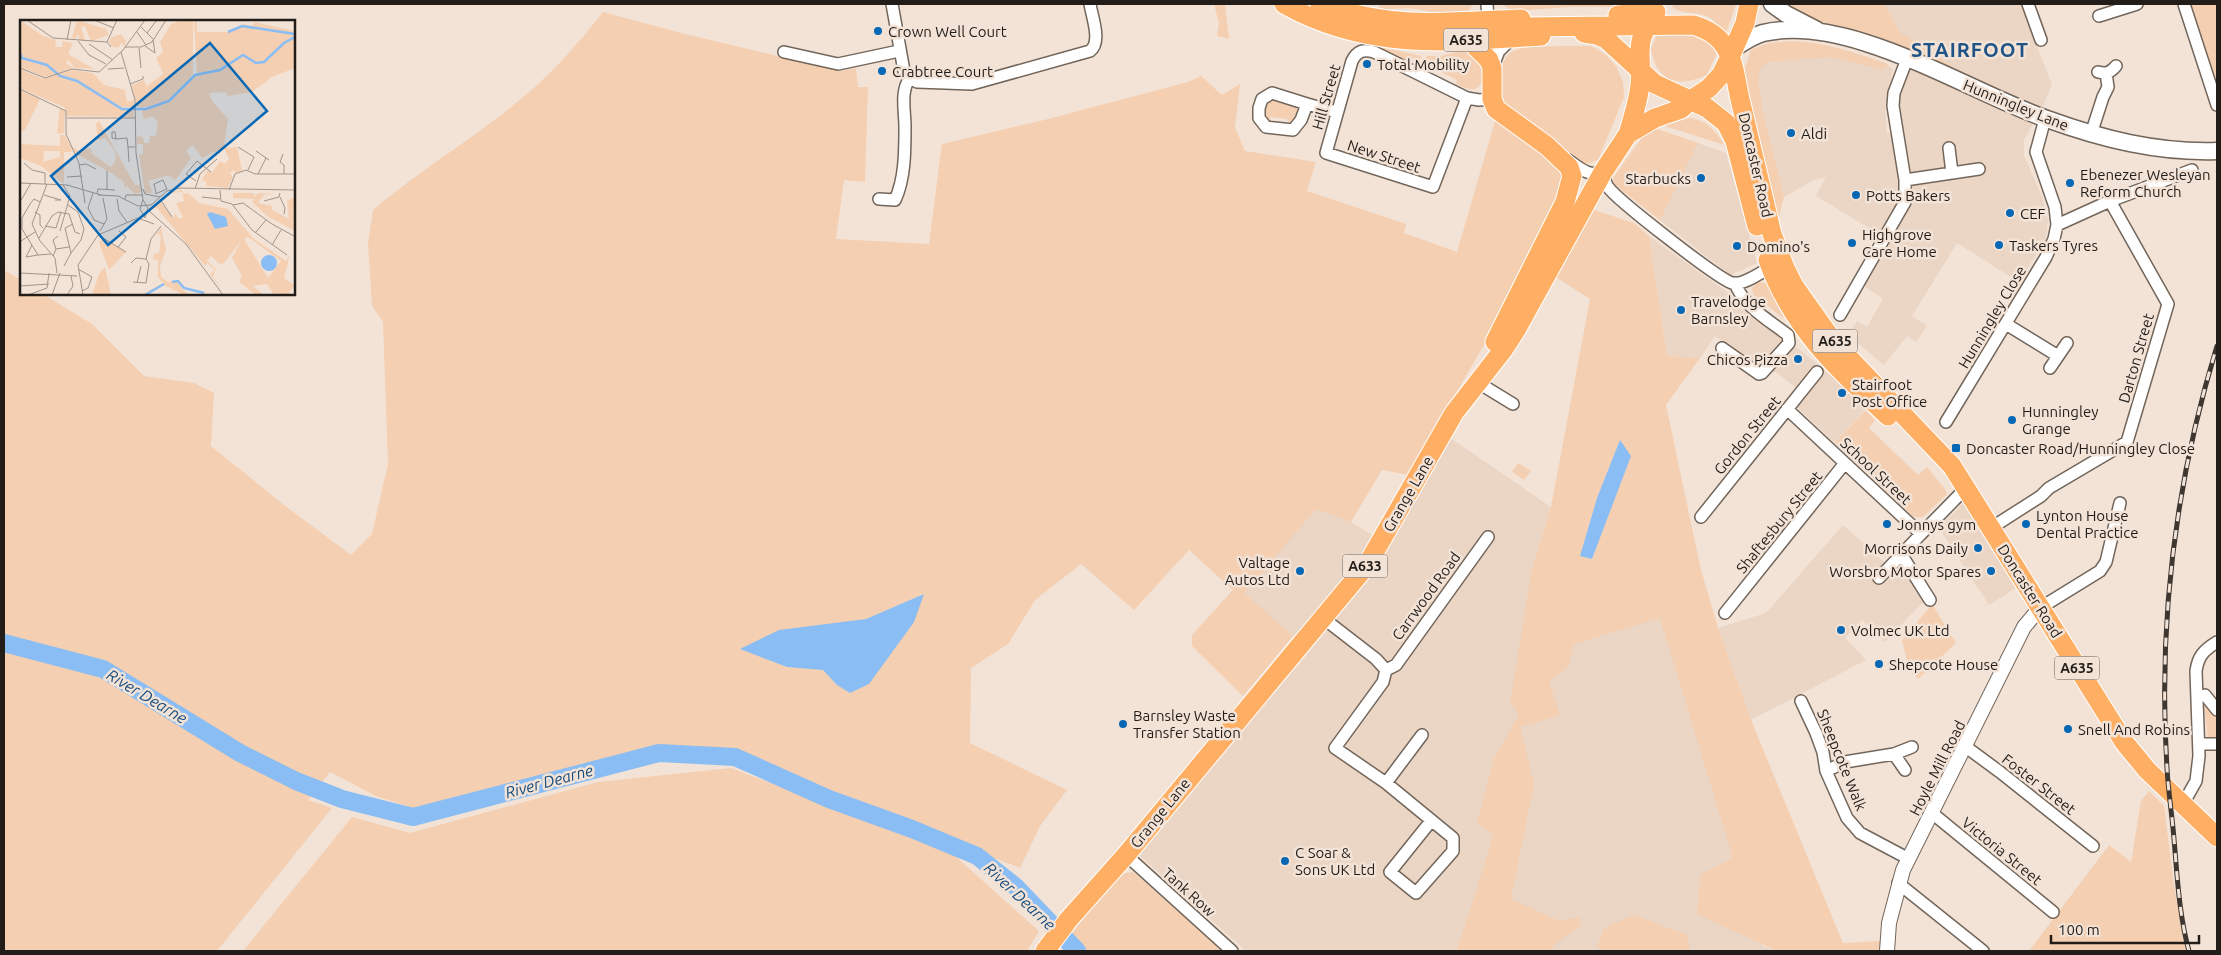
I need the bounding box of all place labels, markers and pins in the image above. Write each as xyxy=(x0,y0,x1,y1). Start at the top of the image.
place label: Crown Well Court xyxy=(888,23,1007,40)
marker: Crown Well Court xyxy=(872,25,884,37)
place label: Total Mobility xyxy=(1377,56,1469,73)
marker: Total Mobility xyxy=(1361,58,1373,70)
place label: Crabtree Court xyxy=(892,63,993,80)
marker: Crabtree Court xyxy=(876,65,888,77)
place label: Aldi xyxy=(1801,125,1827,142)
marker: Aldi xyxy=(1785,127,1797,139)
place label: Ebenezer Wesleyan Reform Church xyxy=(2080,166,2211,200)
place label: Starbucks xyxy=(1625,170,1691,187)
marker: Starbucks xyxy=(1695,172,1707,184)
marker: Ebenezer Wesleyan Reform Church xyxy=(2064,177,2076,189)
place label: Potts Bakers xyxy=(1866,187,1950,204)
marker: Potts Bakers xyxy=(1850,189,1862,201)
place label: CEF xyxy=(2020,205,2046,222)
marker: CEF xyxy=(2004,207,2016,219)
place label: Highgrove Care Home xyxy=(1862,226,1937,260)
marker: Highgrove Care Home xyxy=(1846,237,1858,249)
place label: Taskers Tyres xyxy=(2009,237,2098,254)
place label: Domino's xyxy=(1747,238,1810,255)
marker: Taskers Tyres xyxy=(1993,239,2005,251)
marker: Domino's xyxy=(1731,240,1743,252)
place label: Travelodge Barnsley xyxy=(1691,293,1766,327)
marker: Travelodge Barnsley xyxy=(1675,304,1687,316)
place label: Chicos Pizza xyxy=(1707,351,1788,368)
marker: Chicos Pizza xyxy=(1792,353,1804,365)
place label: Stairfoot Post Office xyxy=(1852,376,1927,410)
marker: Stairfoot Post Office xyxy=(1836,387,1848,399)
place label: Hunningley Grange xyxy=(2022,403,2098,437)
marker: Hunningley Grange xyxy=(2006,414,2018,426)
place label: Doncaster Road/Hunningley Close xyxy=(1966,440,2195,457)
marker: Doncaster Road/Hunningley Close xyxy=(1950,442,1962,454)
place label: Lynton House Dental Practice xyxy=(2036,507,2138,541)
place label: Jonnys gym xyxy=(1897,516,1976,533)
marker: Jonnys gym xyxy=(1881,518,1893,530)
marker: Lynton House Dental Practice xyxy=(2020,518,2032,530)
place label: Morrisons Daily xyxy=(1864,540,1968,557)
marker: Morrisons Daily xyxy=(1972,542,1984,554)
place label: Valtage Autos Ltd xyxy=(1225,554,1290,588)
place label: Worsbro Motor Spares xyxy=(1829,563,1981,580)
marker: Valtage Autos Ltd xyxy=(1294,565,1306,577)
marker: Worsbro Motor Spares xyxy=(1985,565,1997,577)
place label: Volmec UK Ltd xyxy=(1851,622,1949,639)
marker: Volmec UK Ltd xyxy=(1835,624,1847,636)
place label: Shepcote House xyxy=(1889,656,1998,673)
marker: Shepcote House xyxy=(1873,658,1885,670)
place label: Barnsley Waste Transfer Station xyxy=(1133,707,1241,741)
marker: Barnsley Waste Transfer Station xyxy=(1117,718,1129,730)
place label: Snell And Robins xyxy=(2078,721,2190,738)
marker: Snell And Robins xyxy=(2062,723,2074,735)
place label: C Soar & Sons UK Ltd xyxy=(1295,844,1375,878)
marker: C Soar & Sons UK Ltd xyxy=(1279,855,1291,867)

